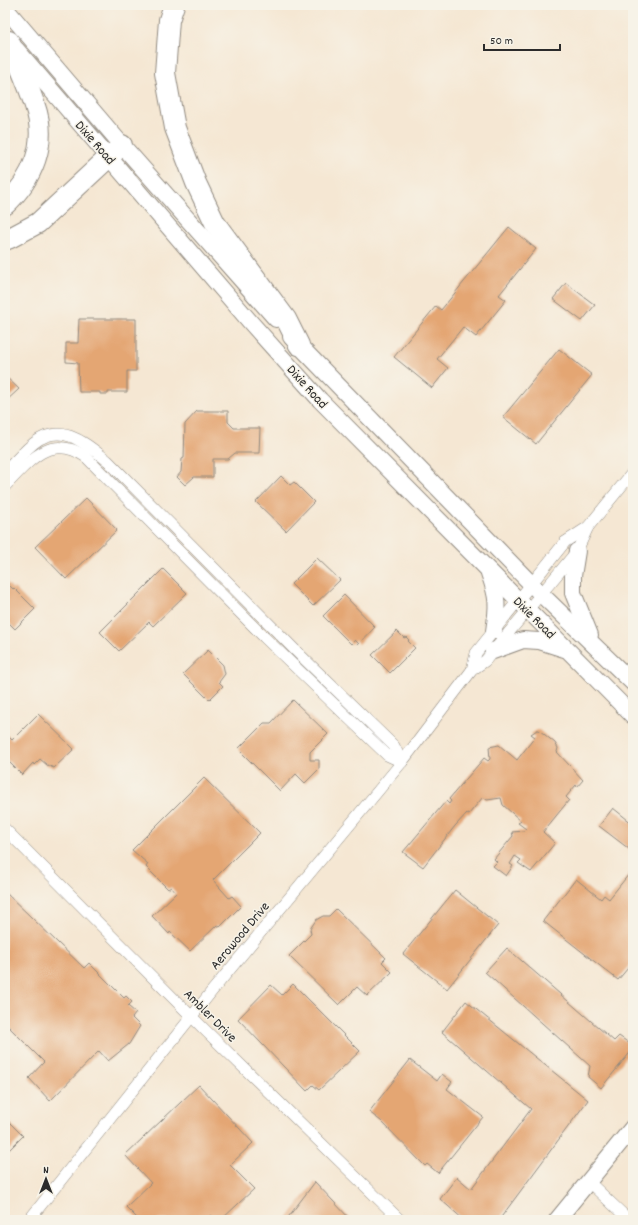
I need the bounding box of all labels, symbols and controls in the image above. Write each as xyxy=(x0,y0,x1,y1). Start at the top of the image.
scale bar xyxy=(484,26,560,52)
text: 50 m xyxy=(490,33,513,50)
street label: Dixie Road xyxy=(70,117,119,170)
street label: Dixie Road xyxy=(281,361,332,414)
street label: Dixie Road xyxy=(508,593,559,644)
street label: Aerowood Drive xyxy=(206,898,275,975)
street label: Ambler Drive xyxy=(178,985,241,1048)
north arrow xyxy=(26,1159,66,1199)
text: N xyxy=(43,1163,49,1179)

